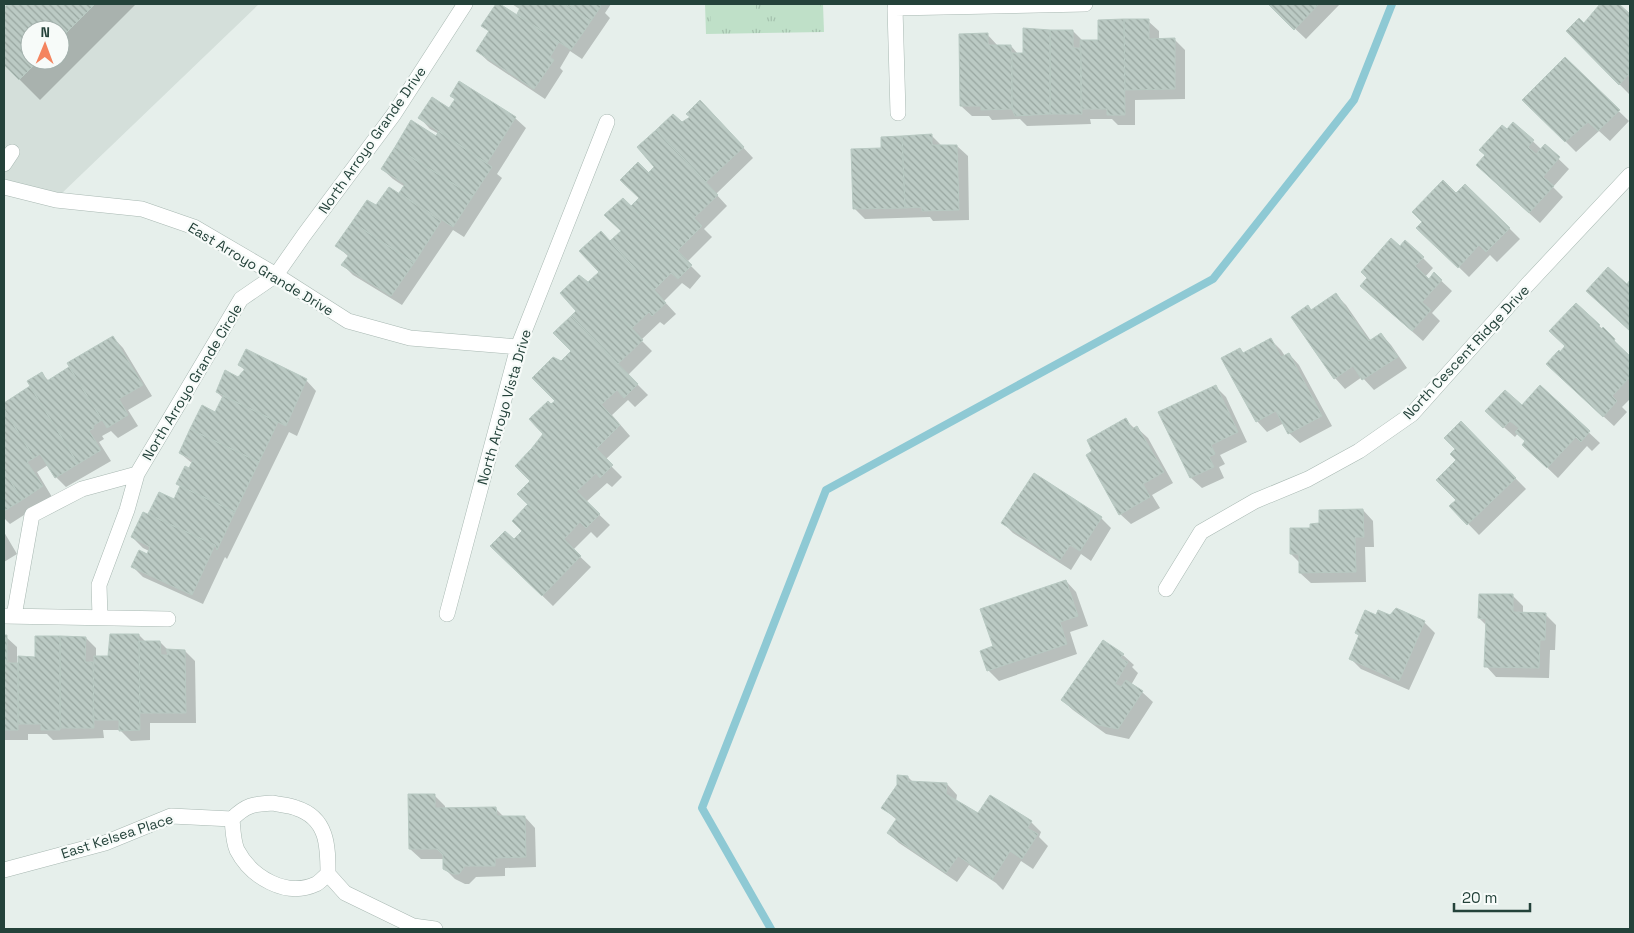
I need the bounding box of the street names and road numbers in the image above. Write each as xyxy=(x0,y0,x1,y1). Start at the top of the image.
street label: North Arroyo Grande Drive xyxy=(314,63,430,217)
street label: East Arroyo Grande Drive xyxy=(185,218,337,320)
street label: North Cescent Ridge Drive xyxy=(1399,281,1533,423)
street label: North Arroyo Grande Circle xyxy=(138,300,246,464)
street label: North Arroyo Vista Drive xyxy=(473,327,535,487)
street label: East Kelsea Place xyxy=(59,809,175,863)

